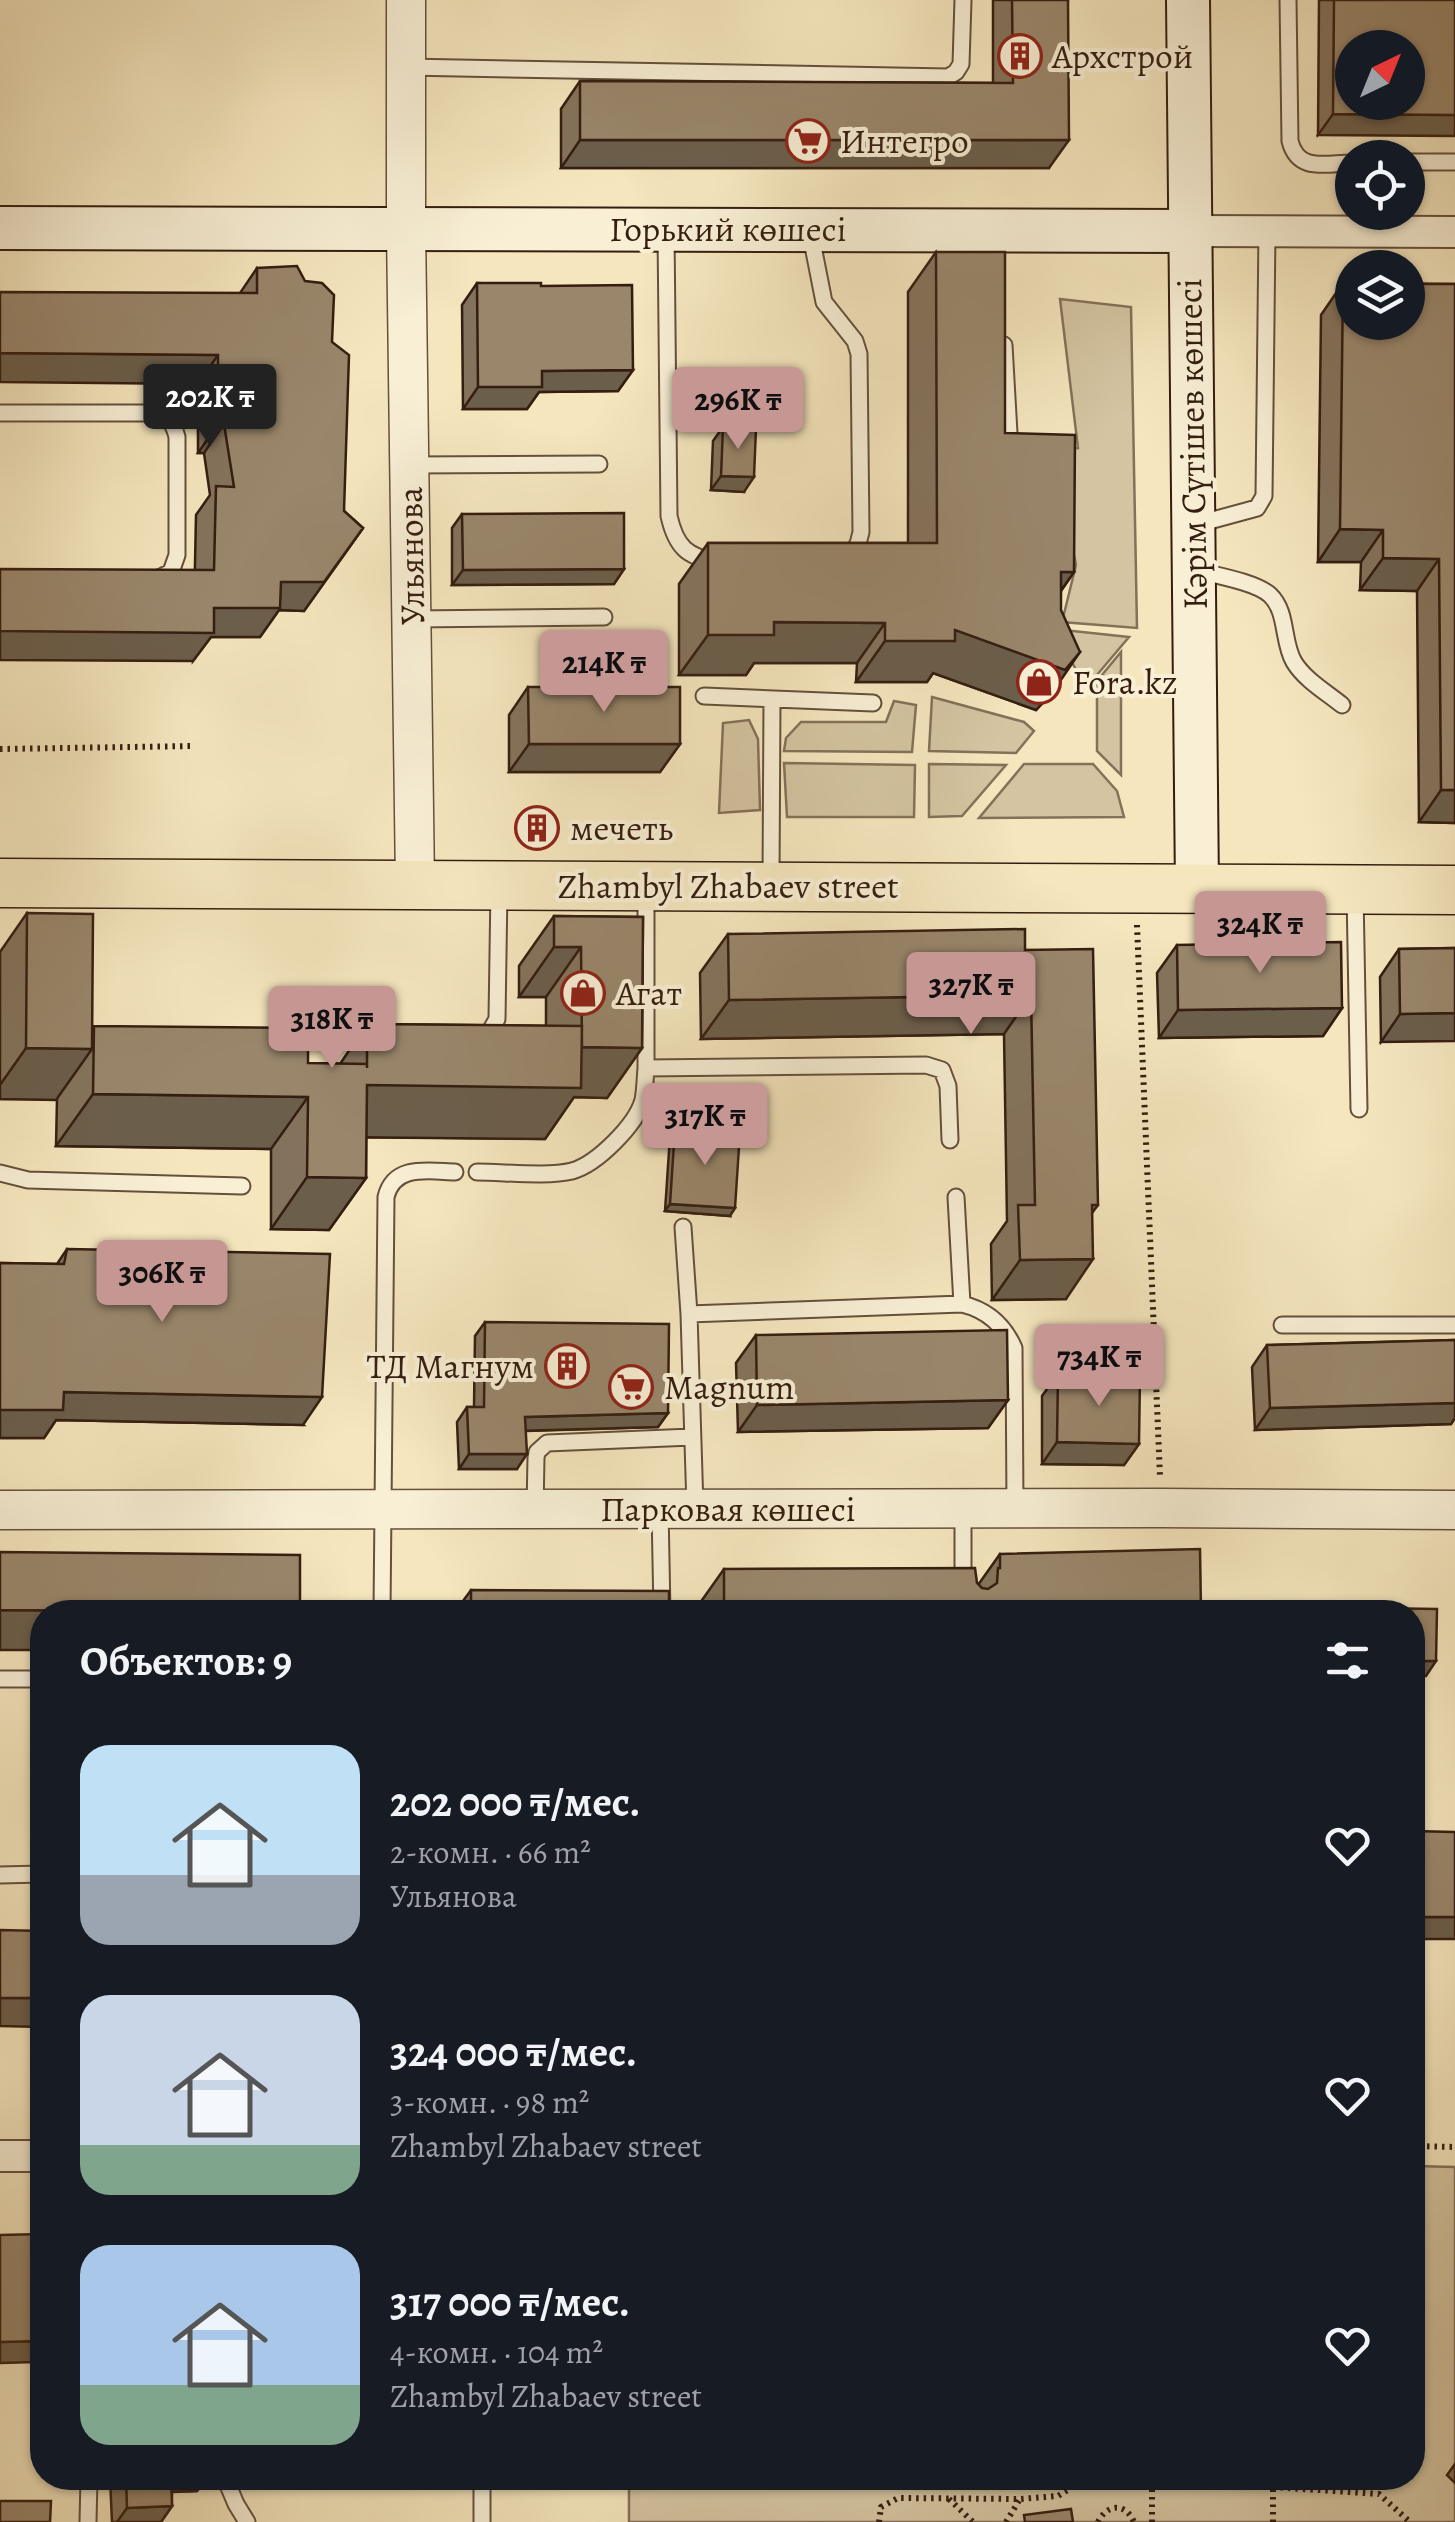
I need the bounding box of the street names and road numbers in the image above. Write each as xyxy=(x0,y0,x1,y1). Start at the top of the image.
street label: Горький көшесі xyxy=(609,205,847,253)
street label: Кәрім Сүтішев көшесі xyxy=(1165,278,1219,610)
street label: Ульянова xyxy=(386,486,436,626)
street label: Zhambyl Zhabaev street xyxy=(557,862,899,910)
street label: Парковая көшесі xyxy=(600,1485,856,1533)

